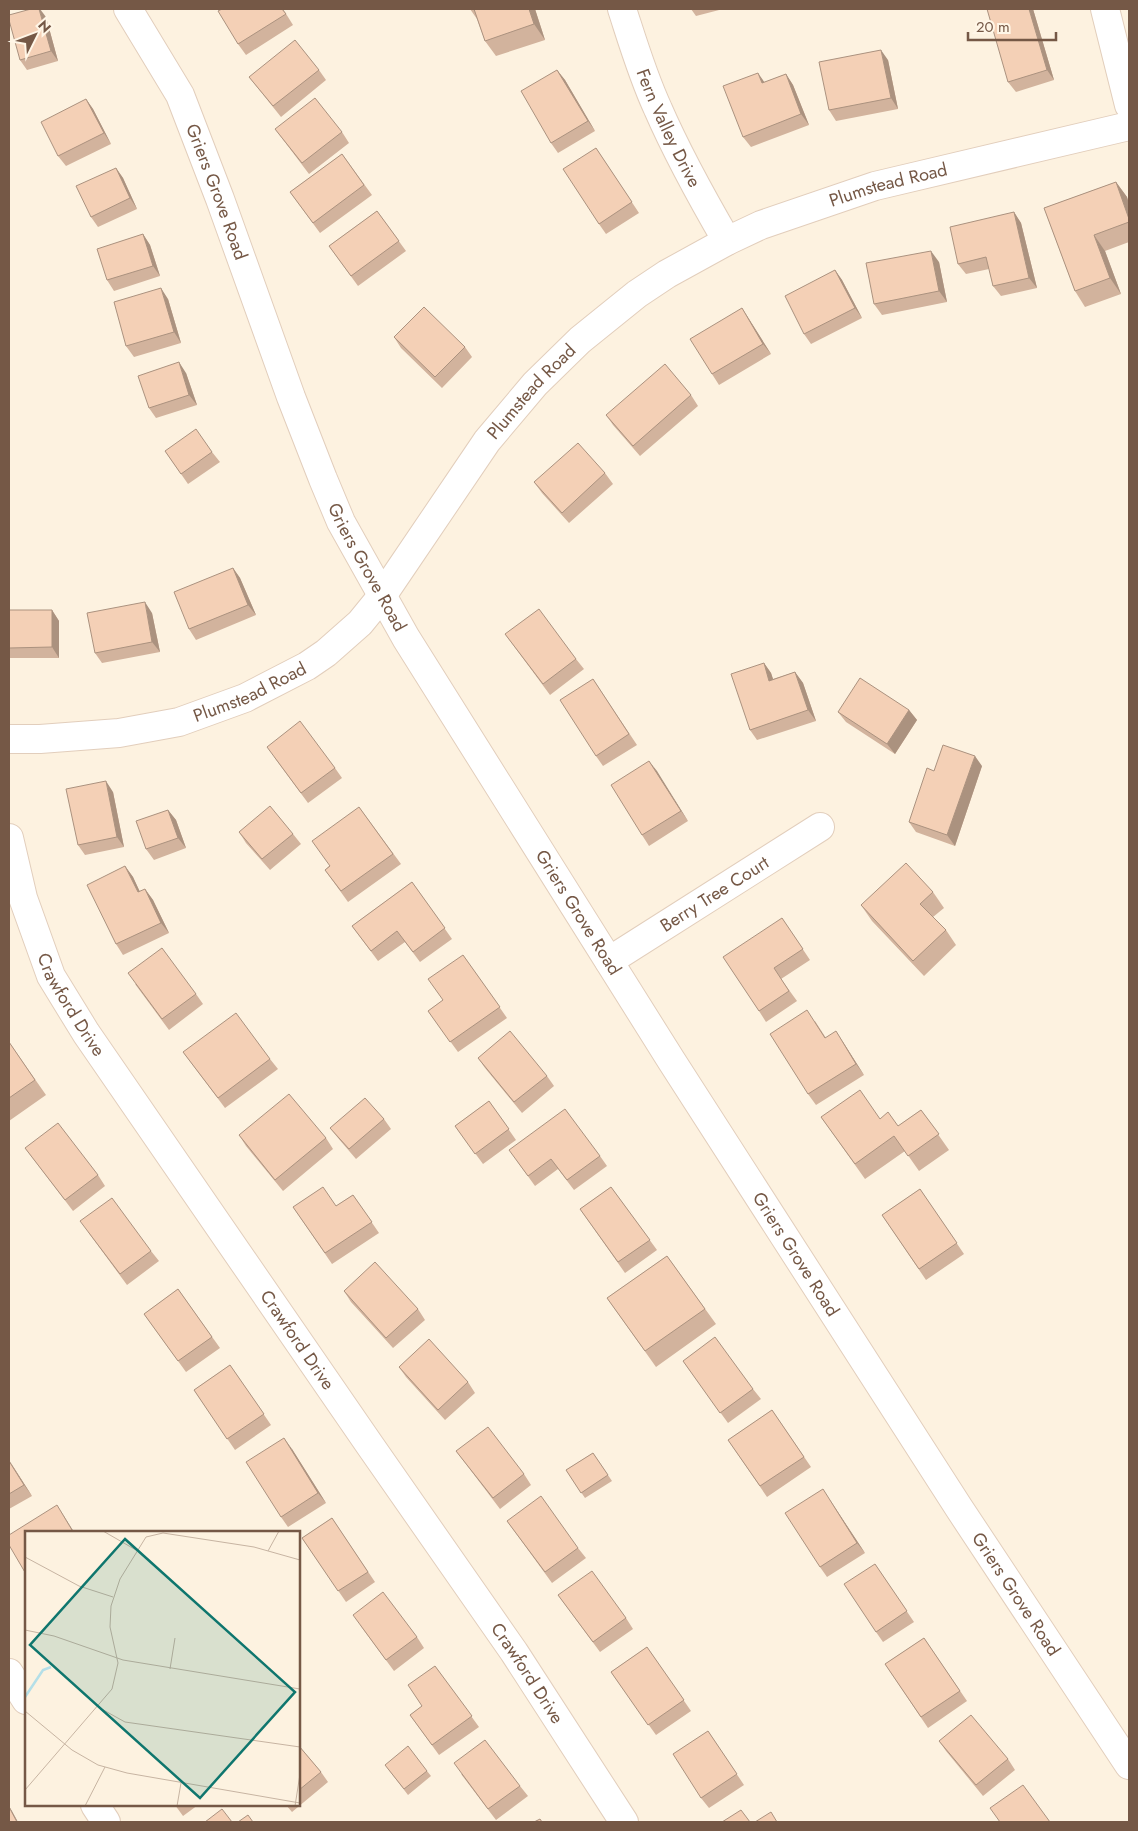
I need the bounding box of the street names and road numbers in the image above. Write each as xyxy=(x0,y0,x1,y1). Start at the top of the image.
street label: Fern Valley Drive xyxy=(630,65,707,192)
street label: Griers Grove Road xyxy=(179,120,254,264)
street label: Plumstead Road xyxy=(826,156,950,214)
street label: Plumstead Road xyxy=(481,338,582,445)
street label: Griers Grove Road xyxy=(321,499,413,636)
street label: Plumstead Road xyxy=(190,656,311,729)
street label: Griers Grove Road xyxy=(529,845,628,980)
street label: Berry Tree Court xyxy=(655,849,775,938)
street label: Crawford Drive xyxy=(31,949,111,1062)
street label: Griers Grove Road xyxy=(746,1187,846,1322)
street label: Crawford Drive xyxy=(254,1285,341,1395)
street label: Griers Grove Road xyxy=(965,1527,1066,1661)
street label: Crawford Drive xyxy=(484,1617,570,1729)

